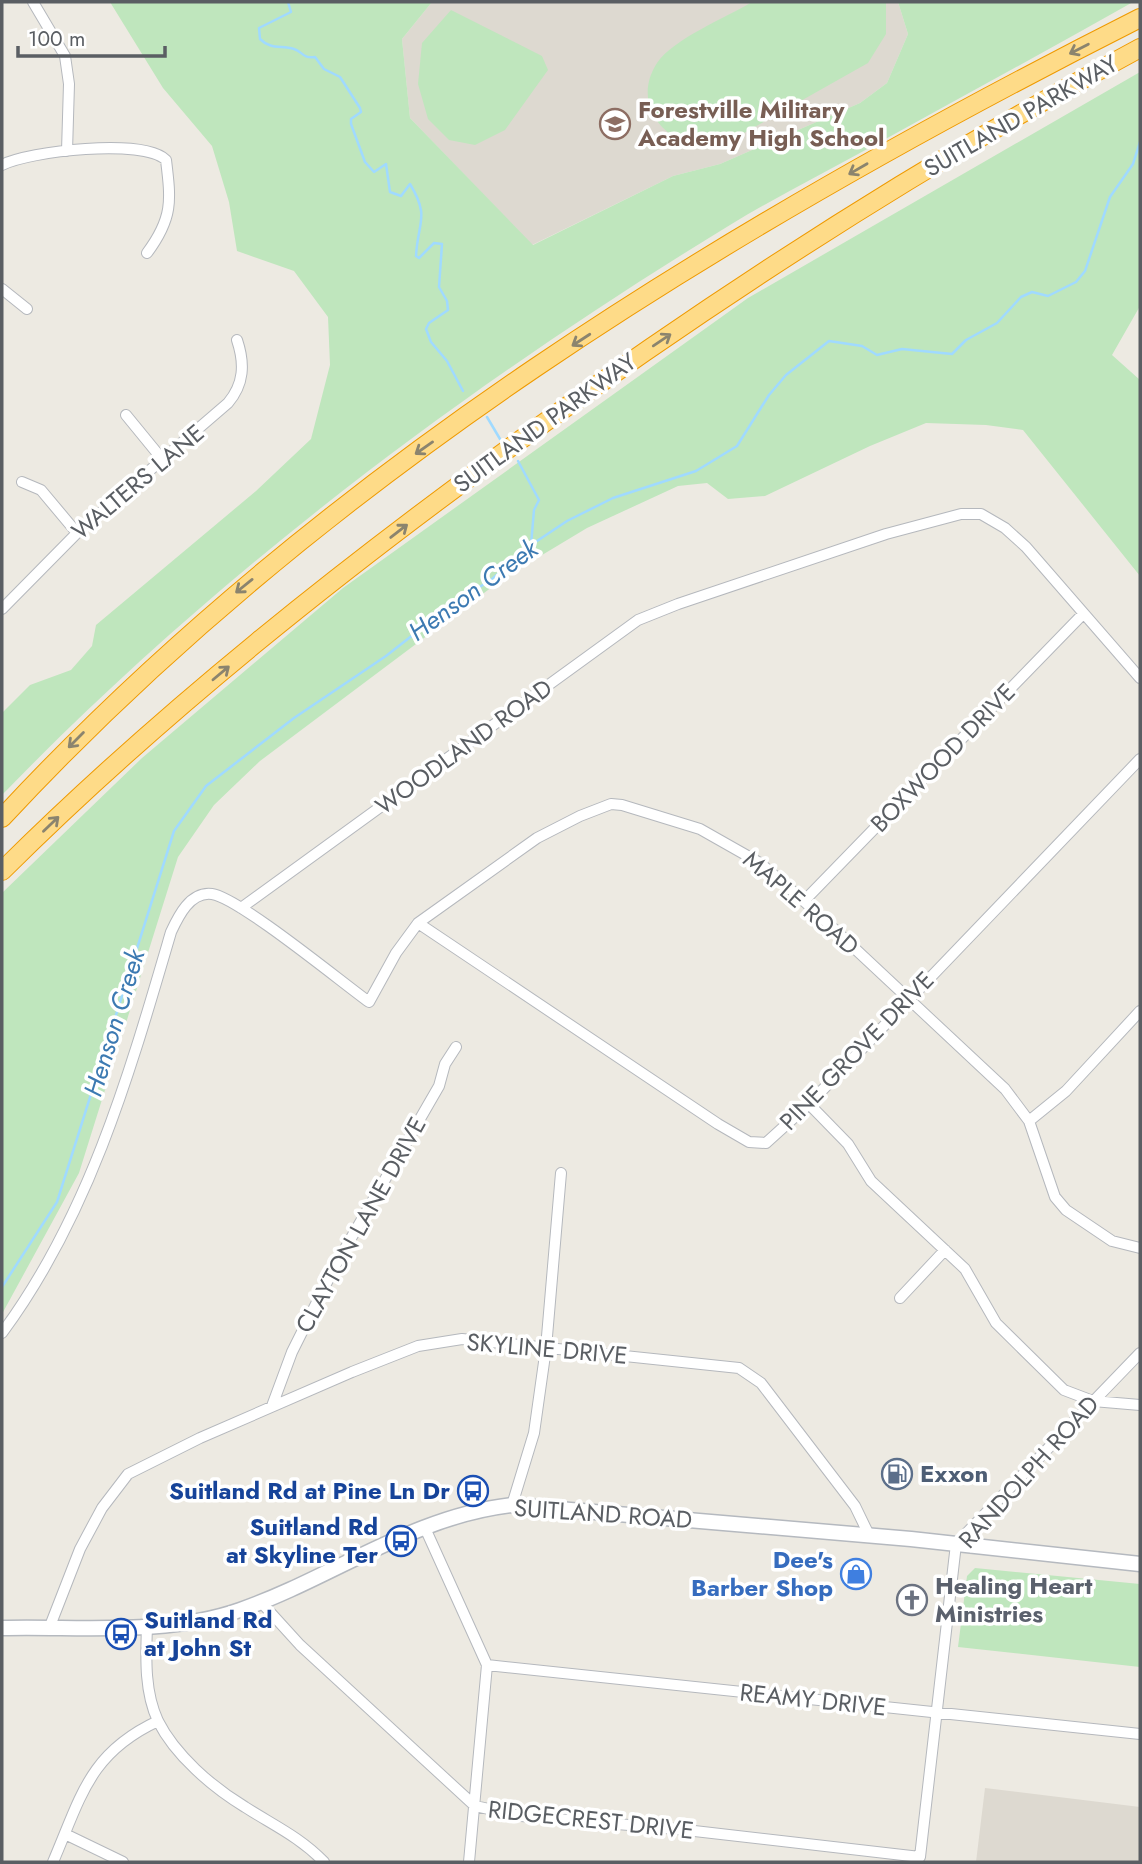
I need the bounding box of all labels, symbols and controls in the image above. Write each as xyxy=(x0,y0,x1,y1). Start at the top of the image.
scale bar xyxy=(18,14,164,58)
text: 100 m xyxy=(28,24,85,54)
one-way arrow xyxy=(1069,43,1090,57)
street label: SUITLAND PARKWAY xyxy=(917,45,1125,185)
place label: Forestville Military Academy High School xyxy=(637,92,885,155)
school or university icon: Forestville Military Academy High School xyxy=(598,107,632,141)
one-way arrow xyxy=(848,162,868,176)
one-way arrow xyxy=(571,333,591,347)
one-way arrow xyxy=(652,333,671,347)
street label: SUITLAND PARKWAY xyxy=(446,344,644,501)
street label: WALTERS LANE xyxy=(64,416,212,548)
one-way arrow xyxy=(415,441,434,455)
one-way arrow xyxy=(389,523,407,538)
water label: Henson Creek xyxy=(400,529,547,650)
one-way arrow xyxy=(235,579,253,594)
one-way arrow xyxy=(211,665,229,680)
street label: WOODLAND ROAD xyxy=(368,670,559,823)
street label: BOXWOOD DRIVE xyxy=(862,675,1023,840)
one-way arrow xyxy=(68,732,85,749)
one-way arrow xyxy=(42,815,59,832)
street label: MAPLE ROAD xyxy=(736,842,867,963)
water label: Henson Creek xyxy=(74,943,155,1101)
street label: PINE GROVE DRIVE xyxy=(771,963,942,1138)
street label: CLAYTON LANE DRIVE xyxy=(287,1110,435,1339)
street label: SKYLINE DRIVE xyxy=(465,1324,629,1373)
street label: RANDOLPH ROAD xyxy=(950,1387,1107,1556)
place label: Exxon xyxy=(920,1456,988,1491)
fuel station icon: Exxon xyxy=(880,1457,914,1491)
place label: Suitland Rd at Pine Ln Dr xyxy=(169,1473,450,1508)
bus stop icon: Suitland Rd at Pine Ln Dr xyxy=(456,1474,490,1508)
street label: SUITLAND ROAD xyxy=(513,1490,693,1537)
place label: Suitland Rd at Skyline Ter xyxy=(226,1509,378,1572)
bus stop icon: Suitland Rd at Skyline Ter xyxy=(384,1524,418,1558)
place label: Dee's Barber Shop xyxy=(691,1542,833,1605)
shop icon: Dee's Barber Shop xyxy=(839,1557,873,1591)
place label: Healing Heart Ministries xyxy=(935,1568,1093,1631)
church icon: Healing Heart Ministries xyxy=(895,1583,929,1617)
place label: Suitland Rd at John St xyxy=(144,1602,273,1665)
bus stop icon: Suitland Rd at John St xyxy=(104,1617,138,1651)
street label: REAMY DRIVE xyxy=(738,1674,888,1725)
street label: RIDGECREST DRIVE xyxy=(486,1791,696,1848)

